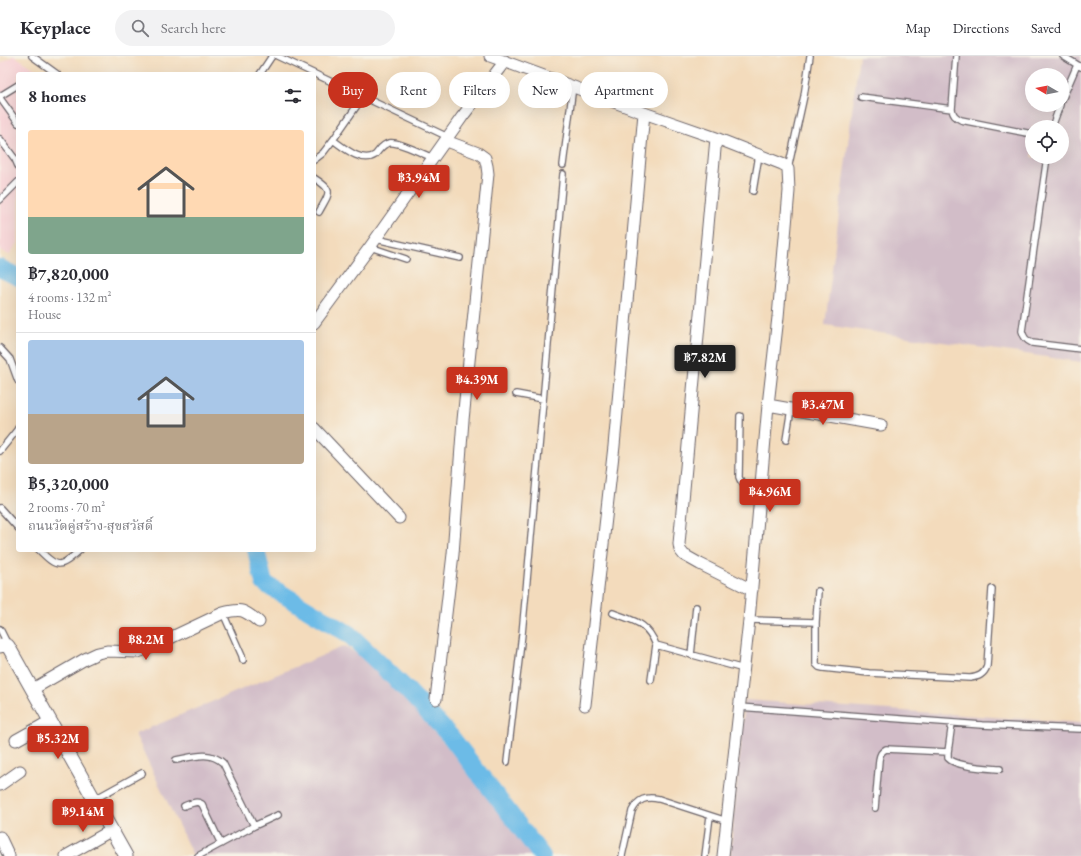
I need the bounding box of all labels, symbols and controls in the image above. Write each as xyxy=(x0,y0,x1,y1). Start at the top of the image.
search box xyxy=(115,10,395,46)
text: Keyplace xyxy=(20,15,91,40)
icon: search xyxy=(129,17,151,39)
text: Search here xyxy=(161,18,226,37)
text: Map xyxy=(905,19,931,37)
text: Directions xyxy=(953,19,1009,37)
text: Saved xyxy=(1031,19,1061,37)
north arrow xyxy=(1025,68,1069,112)
map controls xyxy=(1025,68,1069,164)
chip: Buy xyxy=(328,72,378,108)
chip: Rent xyxy=(386,72,441,108)
chip: Filters xyxy=(449,72,510,108)
chip: New xyxy=(518,72,572,108)
chip: Apartment xyxy=(580,72,668,108)
text: 8 homes xyxy=(28,85,86,107)
icon: filters xyxy=(282,85,304,107)
button: locate xyxy=(1025,120,1069,164)
icon: home xyxy=(130,156,202,228)
pin: ฿3.94M xyxy=(386,165,452,199)
text: ฿3.94M xyxy=(397,169,441,186)
text: ฿7,820,000 xyxy=(28,263,109,285)
text: 4 rooms · 132 m² xyxy=(28,289,112,306)
text: House xyxy=(28,306,61,323)
pin: ฿7.82M xyxy=(672,345,738,379)
text: ฿7.82M xyxy=(683,349,727,366)
icon: home xyxy=(130,366,202,438)
pin: ฿4.39M xyxy=(444,367,510,401)
text: ฿4.39M xyxy=(455,371,499,388)
pin: ฿3.47M xyxy=(790,392,856,426)
text: ฿3.47M xyxy=(801,396,845,413)
text: ฿5,320,000 xyxy=(28,473,109,495)
pin: ฿4.96M xyxy=(737,479,803,513)
text: ฿4.96M xyxy=(748,483,792,500)
text: 2 rooms · 70 m² xyxy=(28,499,105,516)
text: ถนนวัดคู่สร้าง-สุขสวัสดิ์ xyxy=(28,517,153,534)
pin: ฿8.2M xyxy=(118,627,174,661)
text: ฿8.2M xyxy=(128,631,164,648)
pin: ฿5.32M xyxy=(25,726,91,760)
text: ฿5.32M xyxy=(36,730,80,747)
pin: ฿9.14M xyxy=(50,799,116,833)
text: ฿9.14M xyxy=(61,803,105,820)

